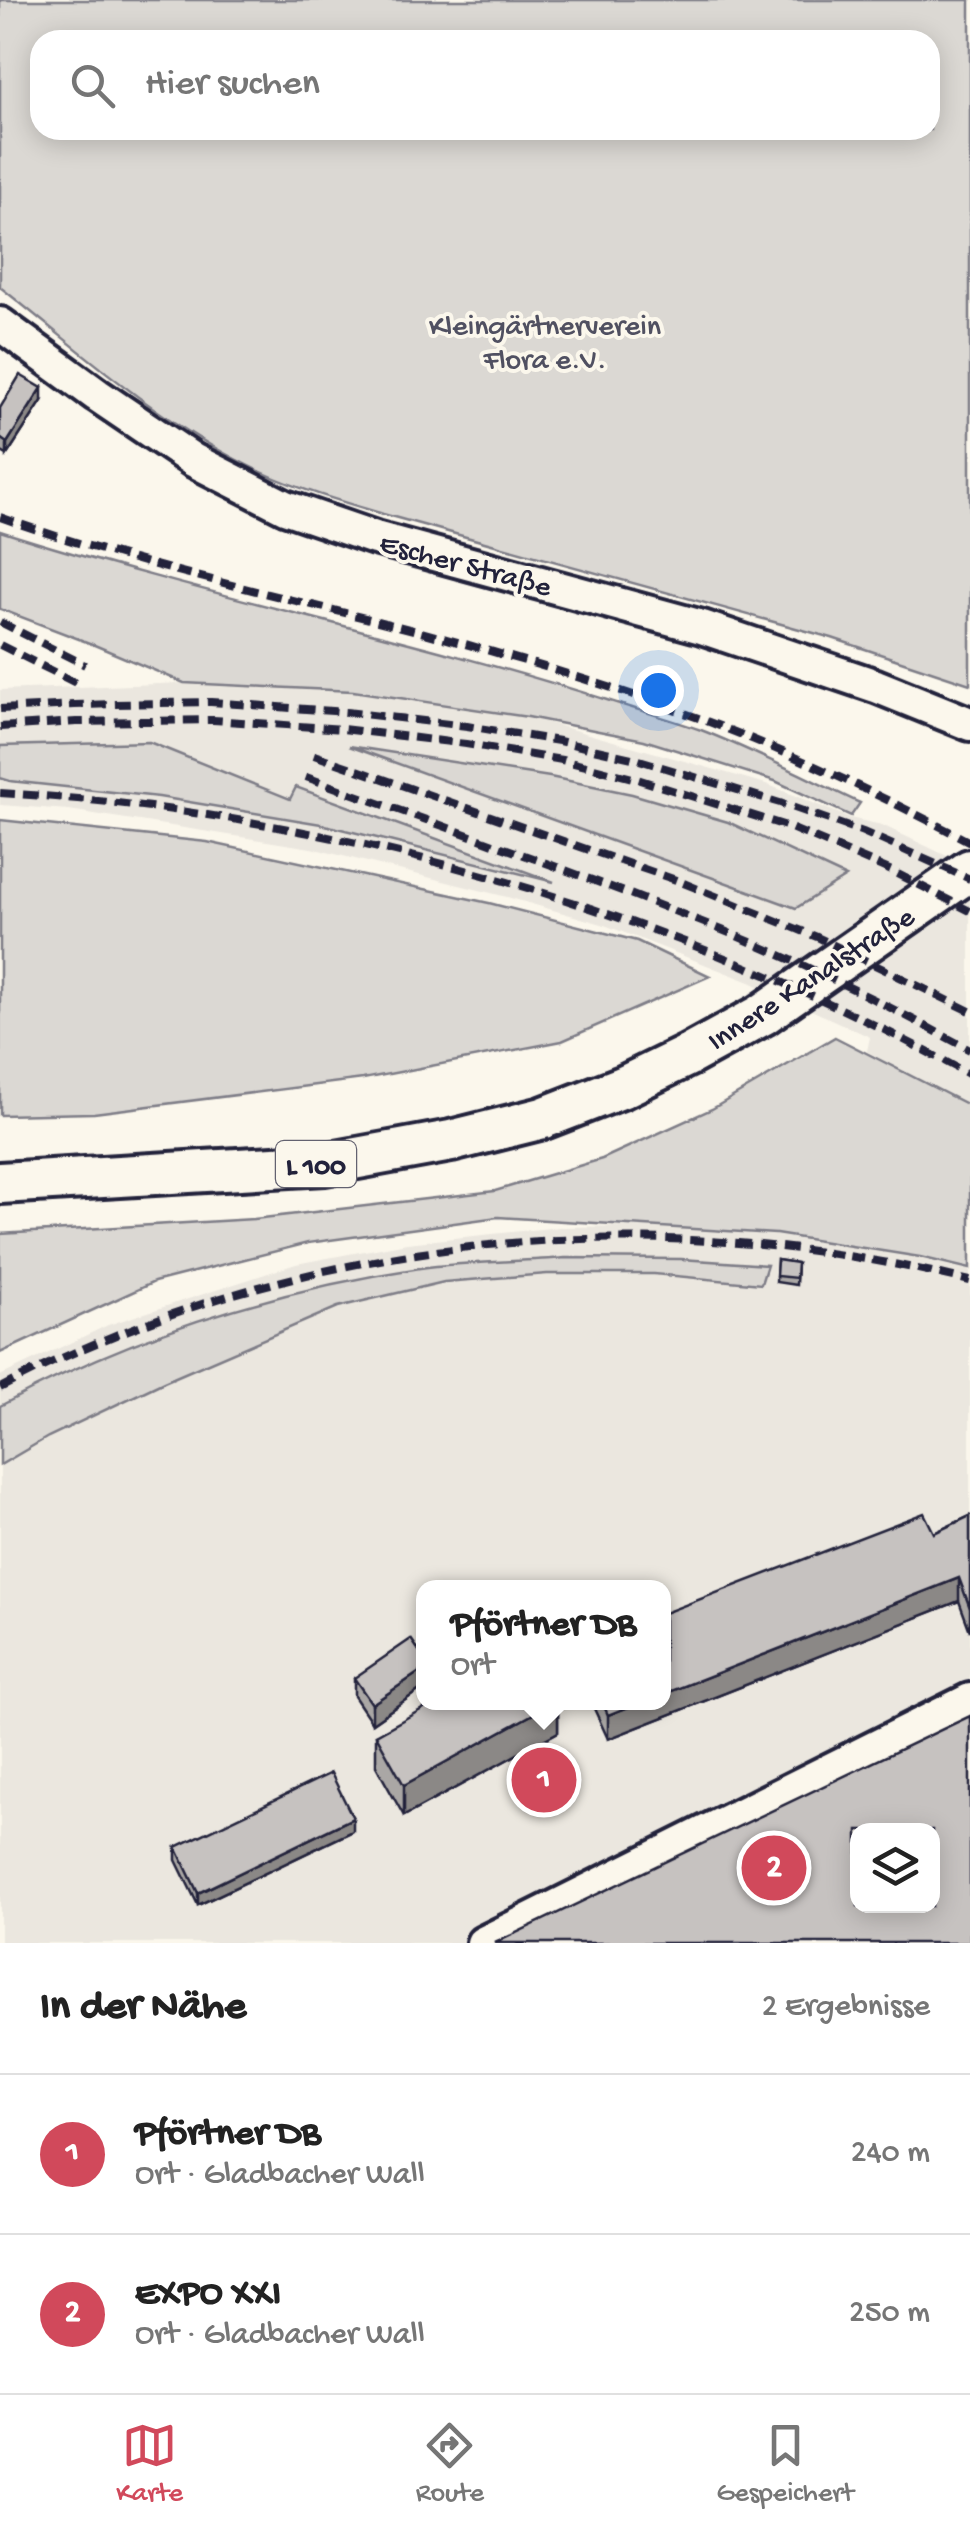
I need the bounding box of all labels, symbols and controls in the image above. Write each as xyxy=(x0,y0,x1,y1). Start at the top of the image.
search box xyxy=(30,30,940,140)
icon: search xyxy=(65,58,120,113)
text: Hier suchen xyxy=(145,63,320,107)
park label: Kleingärtnerverein Flora e.V. xyxy=(429,311,661,380)
street label: Escher Straße xyxy=(375,528,555,607)
your location xyxy=(633,665,684,716)
street label: Innere Kanalstraße xyxy=(703,901,923,1061)
road number: L 100 xyxy=(276,1141,356,1187)
popup xyxy=(416,1580,671,1710)
text: Pförtner DB xyxy=(451,1604,636,1648)
text: Ort xyxy=(451,1648,494,1686)
pin: 1 xyxy=(512,1742,576,1818)
map controls xyxy=(850,1823,940,1913)
button: layers xyxy=(850,1823,940,1913)
pin: 2 xyxy=(742,1830,806,1906)
text: In der Nähe xyxy=(40,1984,246,2033)
text: 2 Ergebnisse xyxy=(762,1989,930,2027)
text: Pförtner DB xyxy=(135,2113,321,2157)
text: 1 xyxy=(66,2135,79,2173)
text: 240 m xyxy=(851,2135,930,2173)
text: Ort · Gladbacher Wall xyxy=(135,2157,425,2195)
text: EXPO XXI xyxy=(135,2273,281,2317)
text: 2 xyxy=(65,2295,80,2333)
text: 250 m xyxy=(849,2295,930,2333)
text: Ort · Gladbacher Wall xyxy=(135,2317,425,2355)
tab: Karte xyxy=(116,2418,183,2511)
tab: Route xyxy=(416,2418,484,2511)
tab: Gespeichert xyxy=(717,2418,854,2511)

